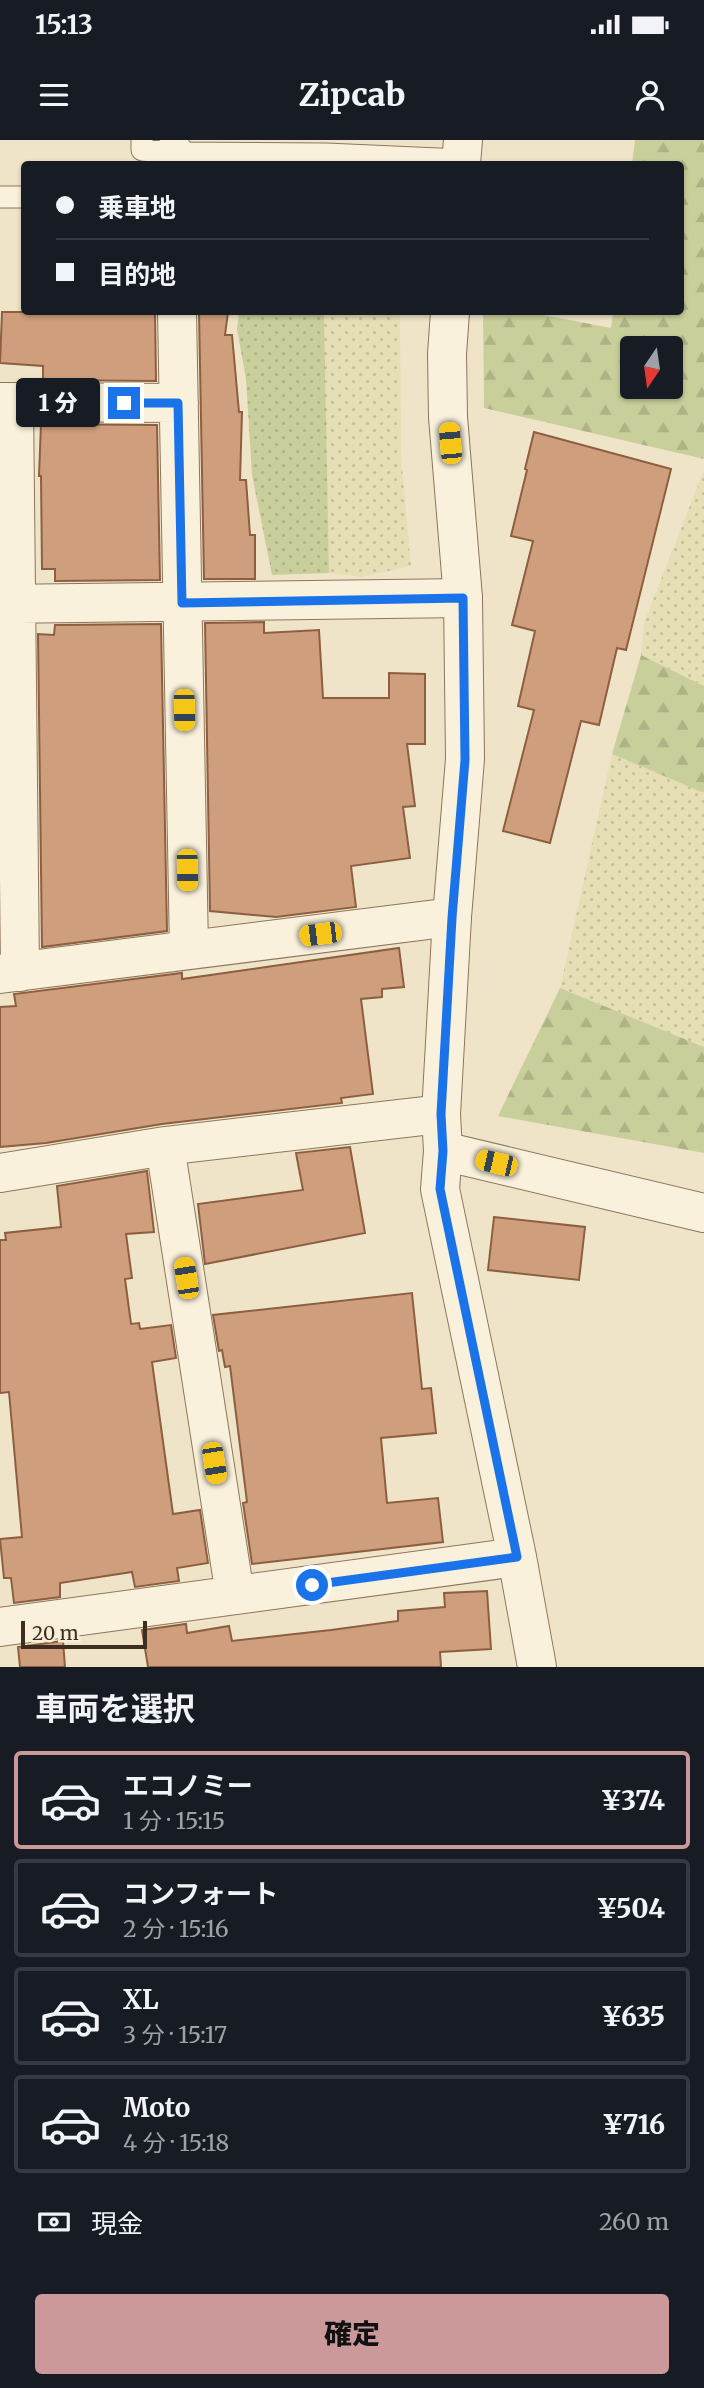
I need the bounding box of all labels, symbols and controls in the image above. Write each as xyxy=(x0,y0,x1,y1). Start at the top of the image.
text: 15:13 xyxy=(35,8,93,41)
text: Zipcab xyxy=(299,75,405,115)
icon: menu xyxy=(35,76,73,114)
icon: person xyxy=(631,76,669,114)
text: 乗車地 xyxy=(98,191,176,224)
text: 目的地 xyxy=(98,258,176,291)
north arrow xyxy=(620,336,682,399)
map controls xyxy=(620,336,683,399)
callout: 1 分 xyxy=(16,378,100,428)
route end xyxy=(108,387,140,419)
text: 1 分 xyxy=(38,388,78,417)
car xyxy=(438,421,463,465)
car xyxy=(174,689,195,731)
car xyxy=(177,849,198,891)
car xyxy=(298,921,343,947)
car xyxy=(474,1148,519,1178)
car xyxy=(173,1256,200,1300)
car xyxy=(201,1441,228,1485)
route start xyxy=(296,1569,328,1601)
scale bar xyxy=(21,1618,147,1650)
text: 20 m xyxy=(32,1621,79,1645)
text: 車両を選択 xyxy=(35,1689,195,1729)
icon: car xyxy=(39,1769,102,1832)
text: エコノミー xyxy=(123,1769,253,1802)
text: ¥374 xyxy=(601,1784,665,1817)
text: 1 分 · 15:15 xyxy=(123,1806,225,1835)
icon: car xyxy=(39,1877,102,1940)
text: コンフォート xyxy=(123,1877,278,1910)
text: ¥504 xyxy=(596,1892,665,1925)
text: 2 分 · 15:16 xyxy=(123,1914,229,1943)
text: XL xyxy=(123,1983,159,2016)
icon: car xyxy=(39,1985,102,2048)
text: ¥635 xyxy=(601,2000,665,2033)
text: 3 分 · 15:17 xyxy=(123,2020,227,2049)
text: Moto xyxy=(123,2091,190,2124)
icon: car xyxy=(39,2093,102,2156)
text: ¥716 xyxy=(602,2108,665,2141)
text: 4 分 · 15:18 xyxy=(123,2128,229,2157)
icon: cash xyxy=(35,2203,73,2241)
text: 現金 xyxy=(91,2207,143,2240)
text: 260 m xyxy=(599,2207,669,2236)
button: 確定 xyxy=(35,2294,669,2374)

